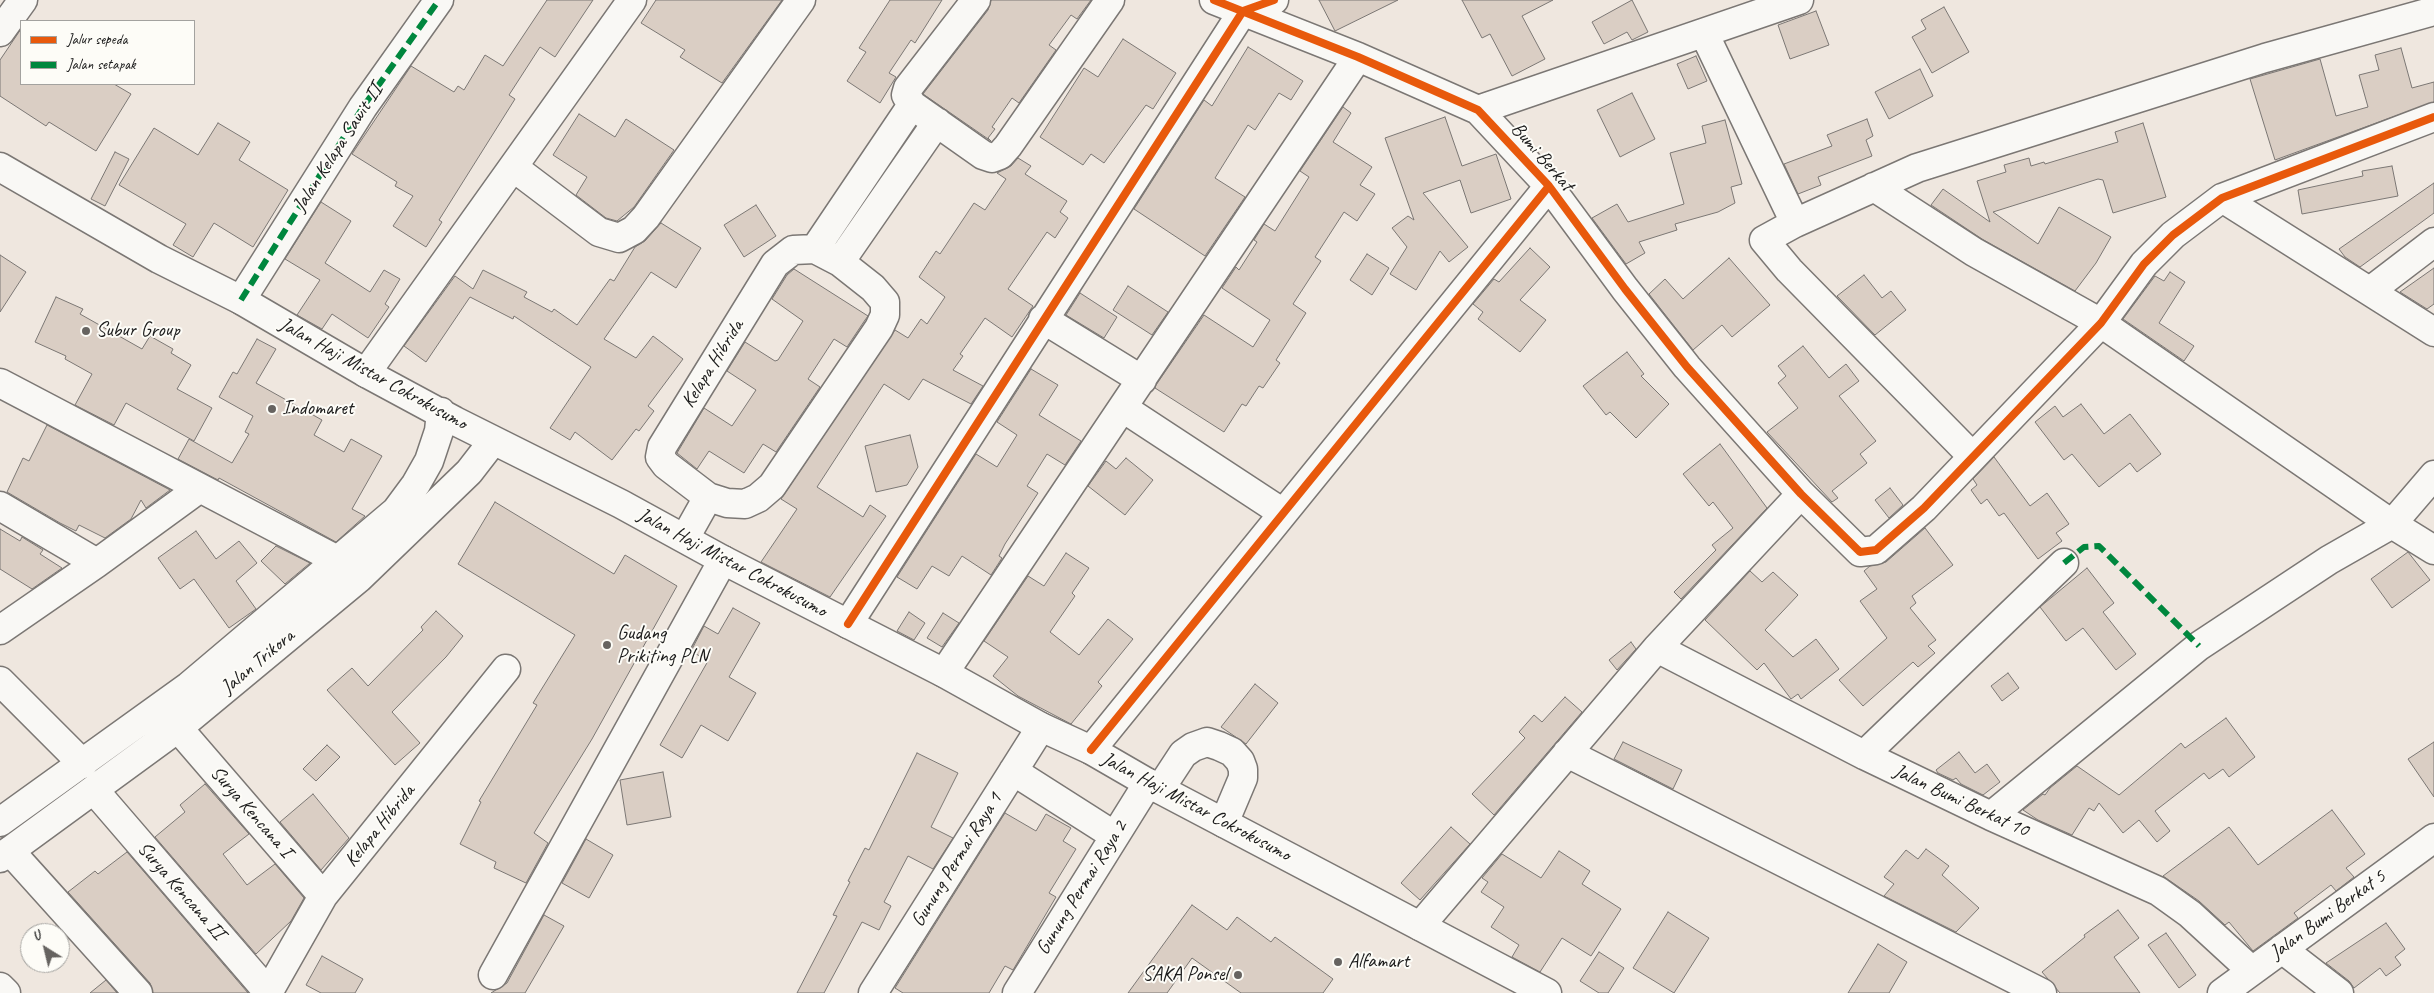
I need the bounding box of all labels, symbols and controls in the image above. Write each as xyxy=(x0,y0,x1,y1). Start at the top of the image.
legend xyxy=(20,20,195,85)
text: Jalur sepeda xyxy=(67,30,128,49)
text: Jalan setapak xyxy=(67,55,136,74)
street label: Jalan Kelapa Sawit II xyxy=(288,80,388,216)
street label: Bumi Berkat xyxy=(1506,118,1578,196)
street label: Jalan Haji Mistar Cokrokusumo xyxy=(275,312,471,436)
street label: Kelapa Hibrida xyxy=(677,316,749,412)
place label: Subur Group xyxy=(96,319,180,343)
marker: Subur Group xyxy=(80,325,92,337)
place label: Indomaret xyxy=(282,397,353,421)
marker: Indomaret xyxy=(266,403,278,415)
street label: Jalan Haji Mistar Cokrokusumo xyxy=(633,503,831,623)
place label: Gudang Prikiting PLN xyxy=(617,622,708,669)
street label: Jalan Trikora xyxy=(216,624,300,700)
marker: Gudang Prikiting PLN xyxy=(601,639,613,651)
street label: Jalan Haji Mistar Cokrokusumo xyxy=(1097,747,1295,867)
street label: Jalan Bumi Berkat 10 xyxy=(1890,759,2032,843)
street label: Surya Kencana I xyxy=(205,761,297,863)
street label: Kelapa Hibrida xyxy=(340,780,420,872)
street label: Gunung Permai Raya 1 xyxy=(906,789,1008,931)
street label: Gunung Permai Raya 2 xyxy=(1031,817,1133,959)
street label: Surya Kencana II xyxy=(132,837,230,945)
street label: Jalan Bumi Berkat 5 xyxy=(2265,865,2391,965)
north arrow xyxy=(20,923,70,973)
text: U xyxy=(29,927,44,945)
place label: Alfamart xyxy=(1348,950,1409,974)
marker: Alfamart xyxy=(1332,956,1344,968)
place label: SAKA Ponsel xyxy=(1142,963,1228,987)
marker: SAKA Ponsel xyxy=(1232,969,1244,981)

